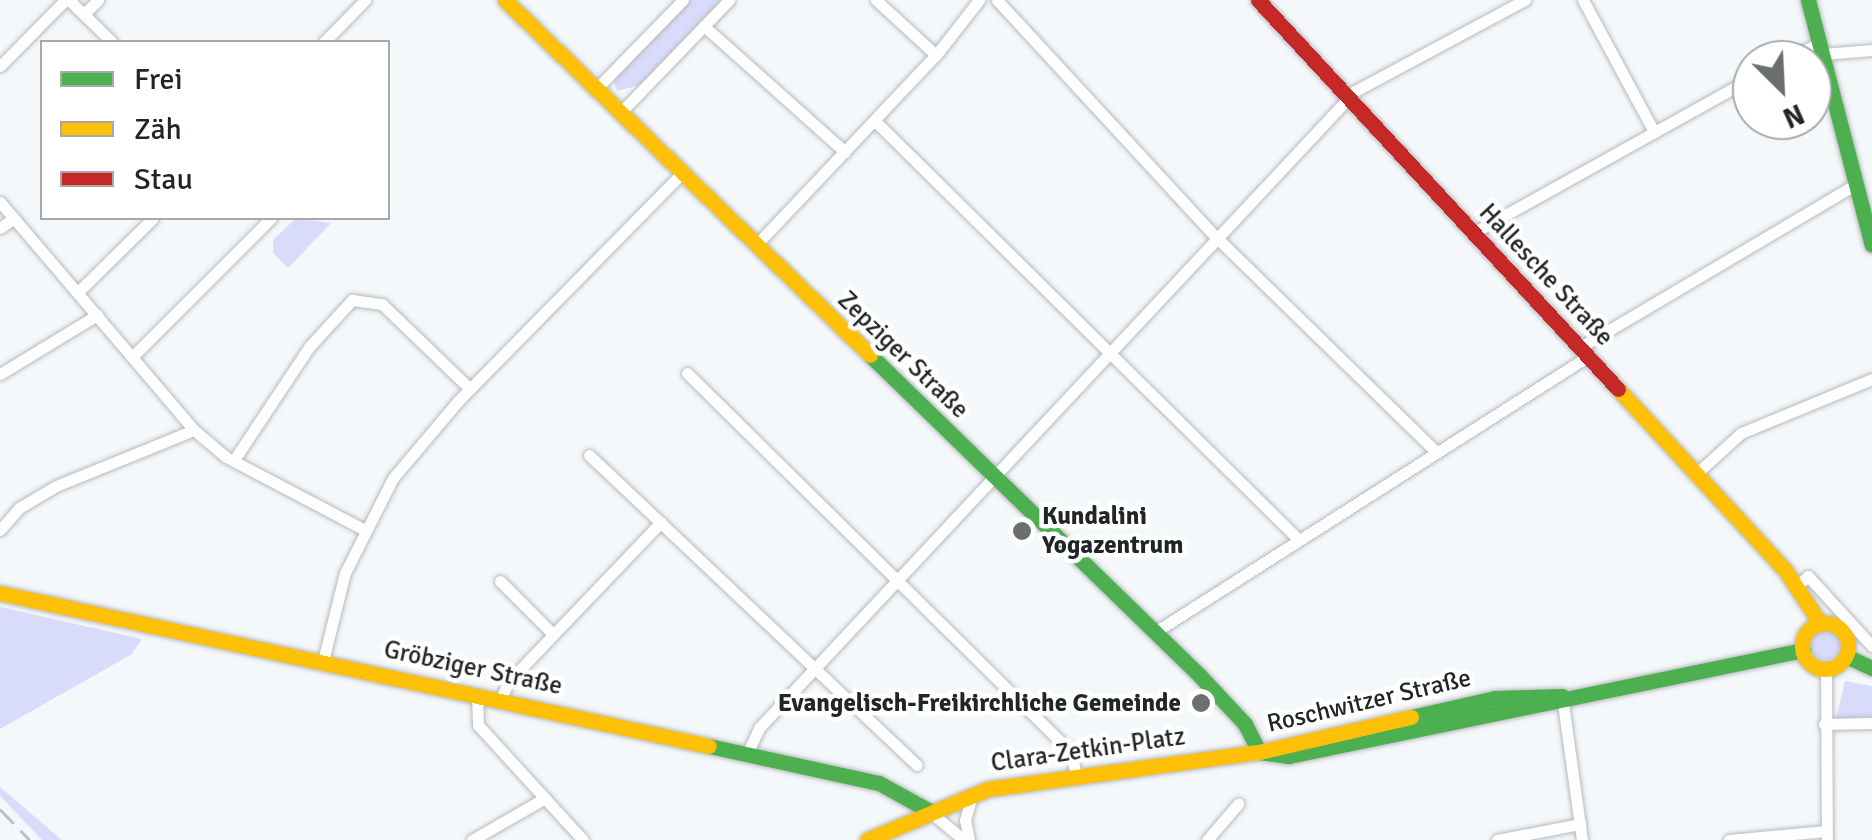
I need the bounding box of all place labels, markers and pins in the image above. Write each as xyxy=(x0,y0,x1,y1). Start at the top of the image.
place label: Kundalini Yogazentrum xyxy=(1042,502,1183,561)
marker: Kundalini Yogazentrum xyxy=(1011,520,1033,542)
place label: Evangelisch-Freikirchliche Gemeinde xyxy=(778,688,1181,718)
marker: Evangelisch-Freikirchliche Gemeinde xyxy=(1190,692,1212,714)

